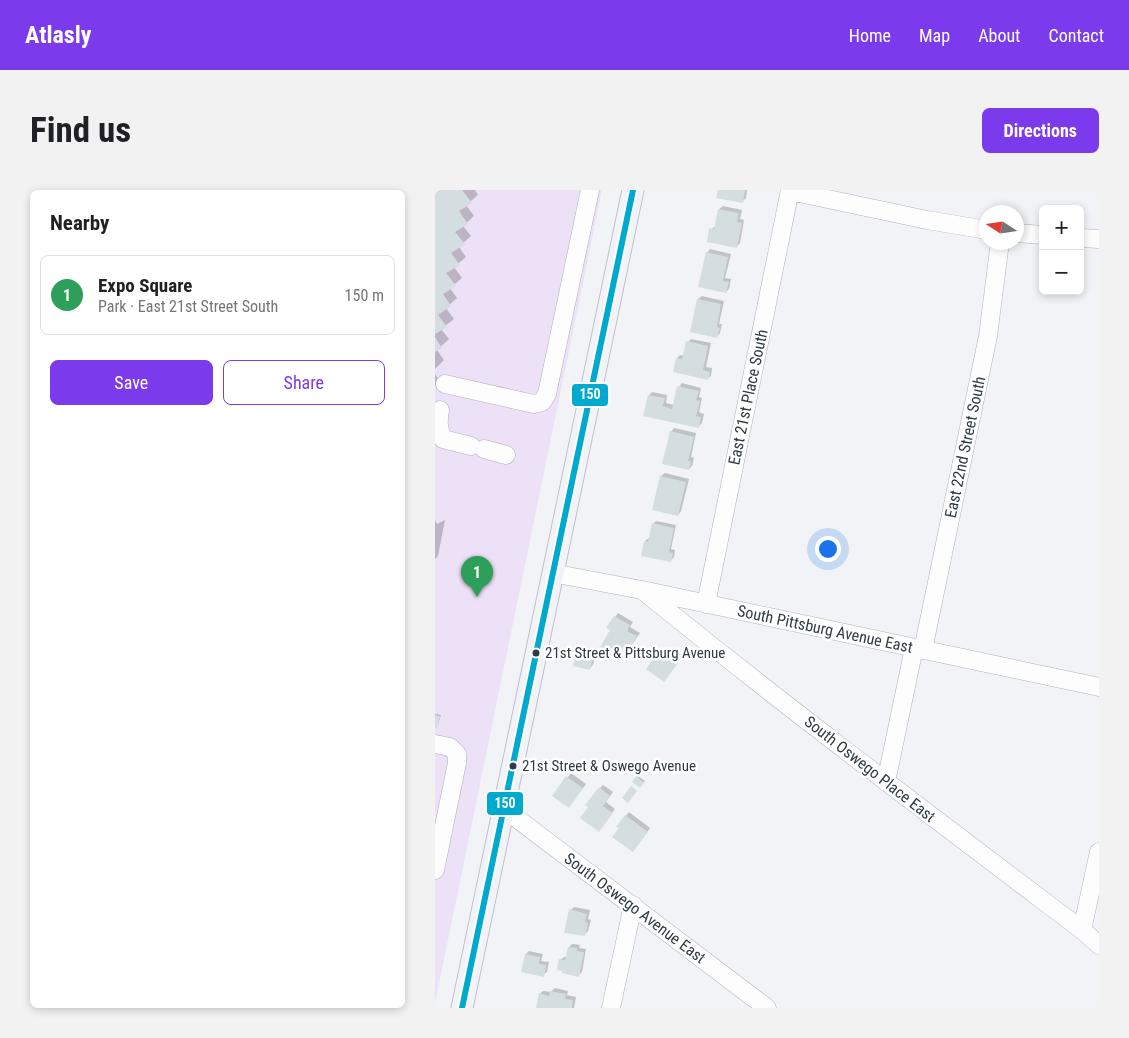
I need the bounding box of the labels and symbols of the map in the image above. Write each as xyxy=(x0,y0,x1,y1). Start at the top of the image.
north arrow xyxy=(979,205,1024,250)
street label: East 21st Place South xyxy=(724,327,772,467)
street label: East 22nd Street South xyxy=(941,375,989,519)
line badge: 150 xyxy=(571,383,609,407)
text: 150 xyxy=(579,386,601,402)
your location xyxy=(815,536,841,562)
pin: 1 xyxy=(461,556,493,597)
street label: South Pittsburg Avenue East xyxy=(736,601,915,657)
place label: 21st Street & Pittsburg Avenue xyxy=(545,644,725,662)
marker: 21st Street & Pittsburg Avenue xyxy=(531,648,541,658)
street label: South Oswego Place East xyxy=(801,712,939,826)
place label: 21st Street & Oswego Avenue xyxy=(522,757,696,775)
marker: 21st Street & Oswego Avenue xyxy=(508,761,518,771)
line badge: 150 xyxy=(486,791,524,816)
text: 150 xyxy=(494,795,516,811)
street label: South Oswego Avenue East xyxy=(561,849,710,967)

